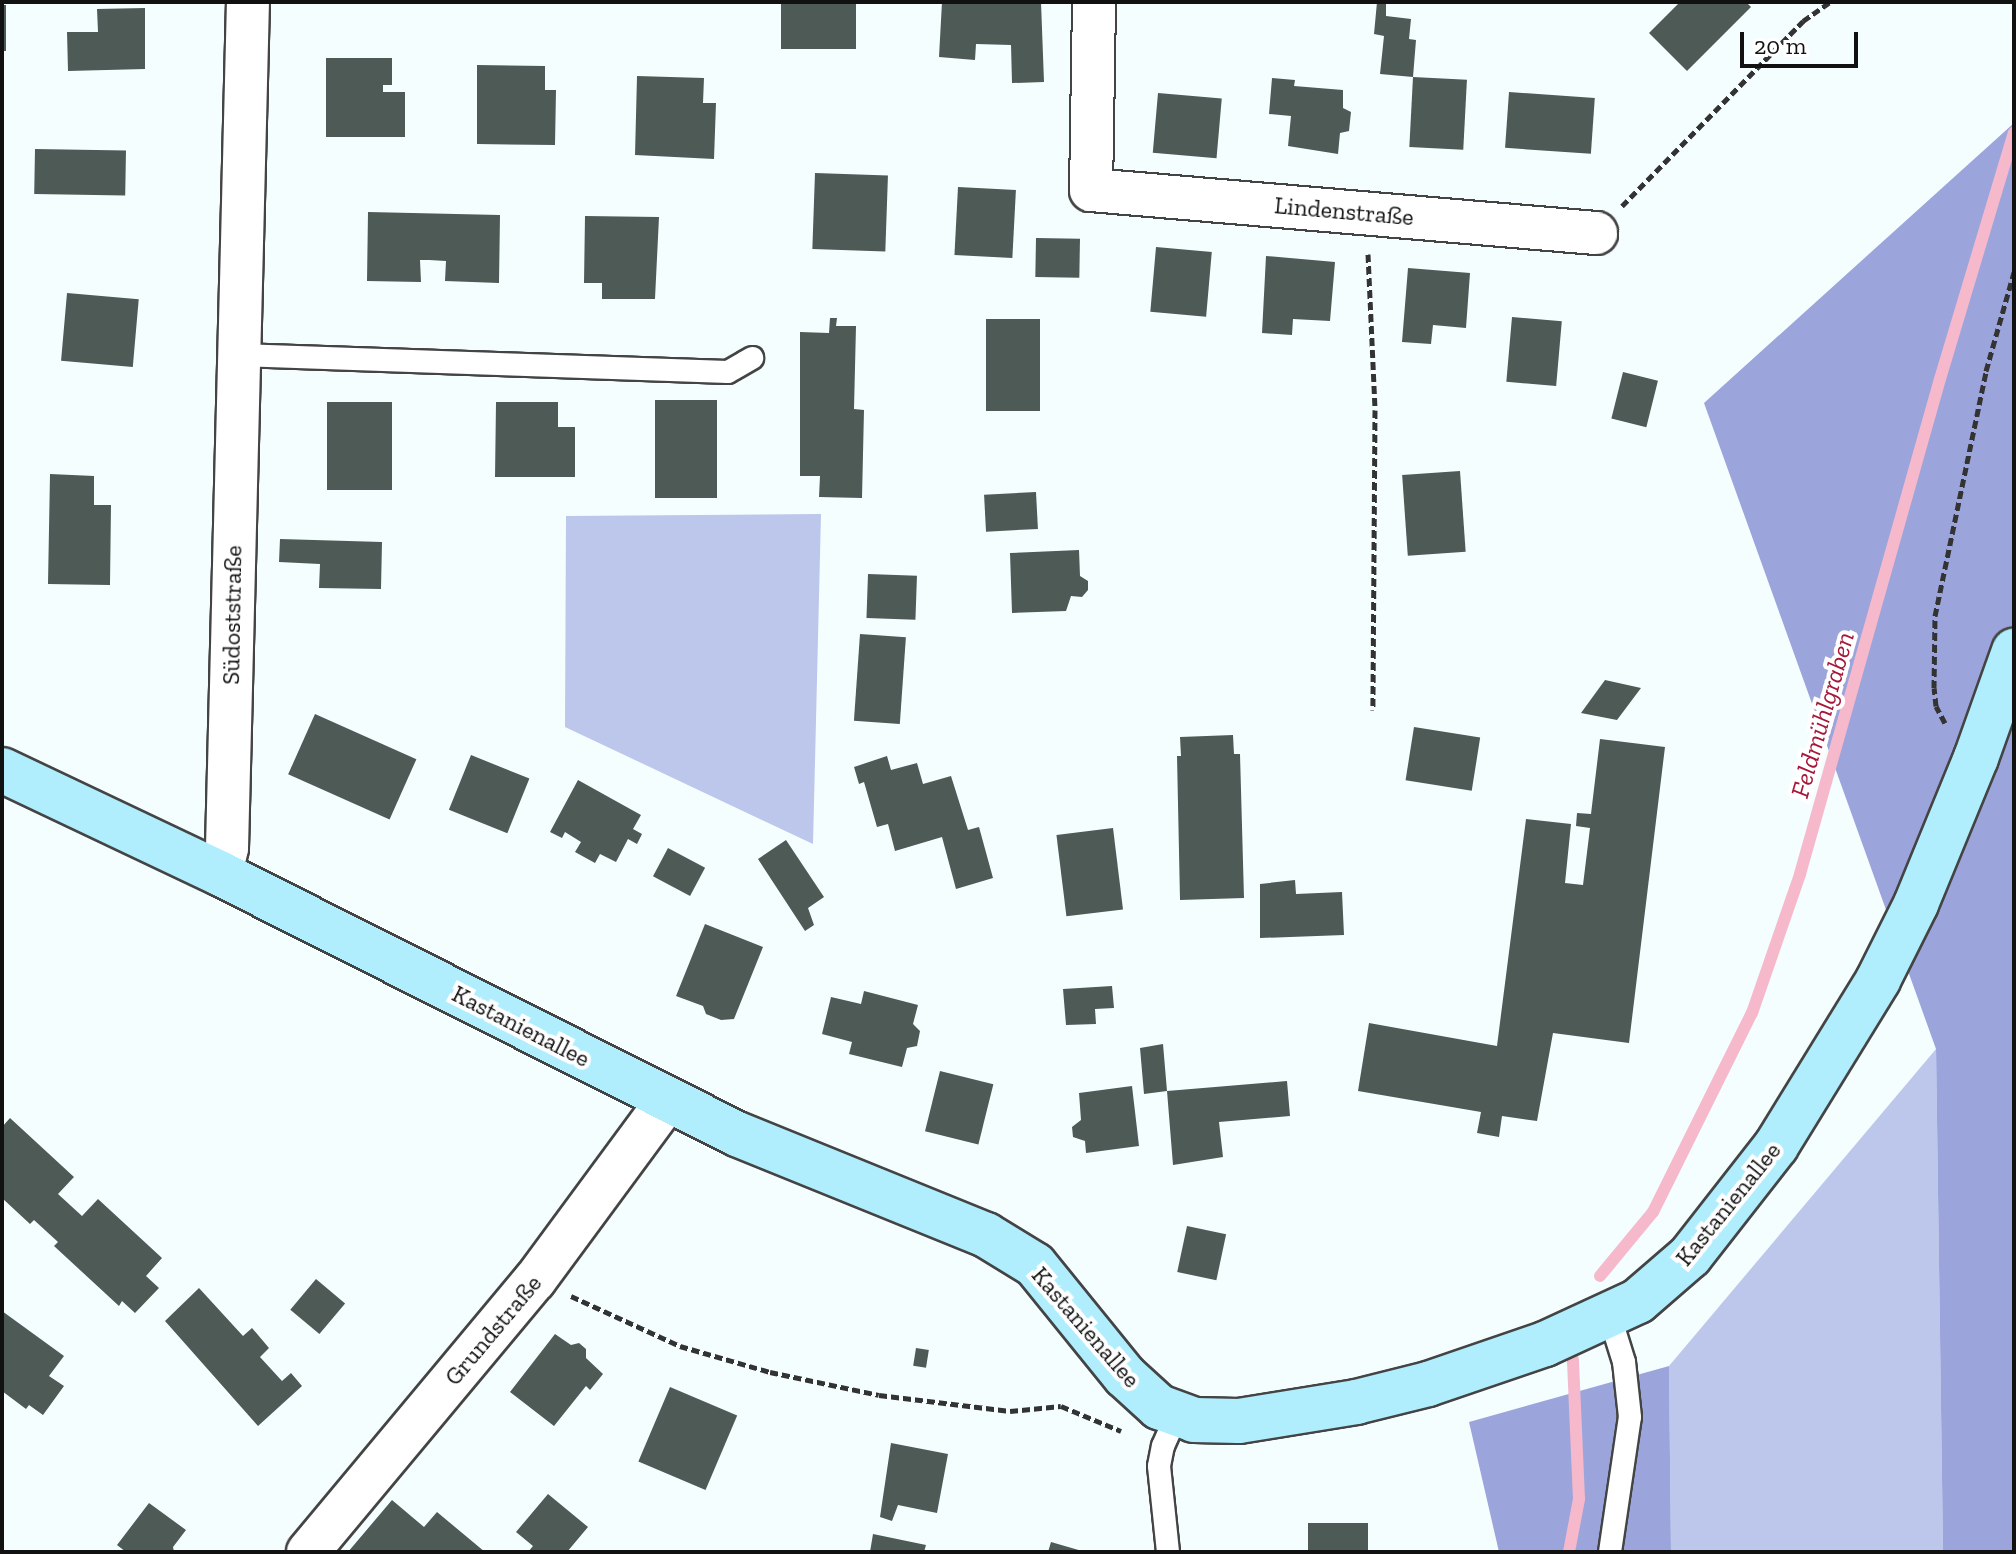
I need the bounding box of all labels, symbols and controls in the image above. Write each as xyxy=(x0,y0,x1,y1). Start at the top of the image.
scale bar xyxy=(1744,16,1862,66)
text: 20 m xyxy=(1754,31,1806,60)
street label: Lindenstraße xyxy=(1273,191,1415,231)
street label: Südoststraße xyxy=(216,545,248,685)
water label: Feldmühlgraben xyxy=(1784,628,1862,802)
street label: Kastanienallee xyxy=(447,979,595,1073)
street label: Kastanienallee xyxy=(1669,1136,1787,1272)
street label: Kastanienallee xyxy=(1026,1261,1146,1393)
street label: Grundstraße xyxy=(439,1269,547,1391)

